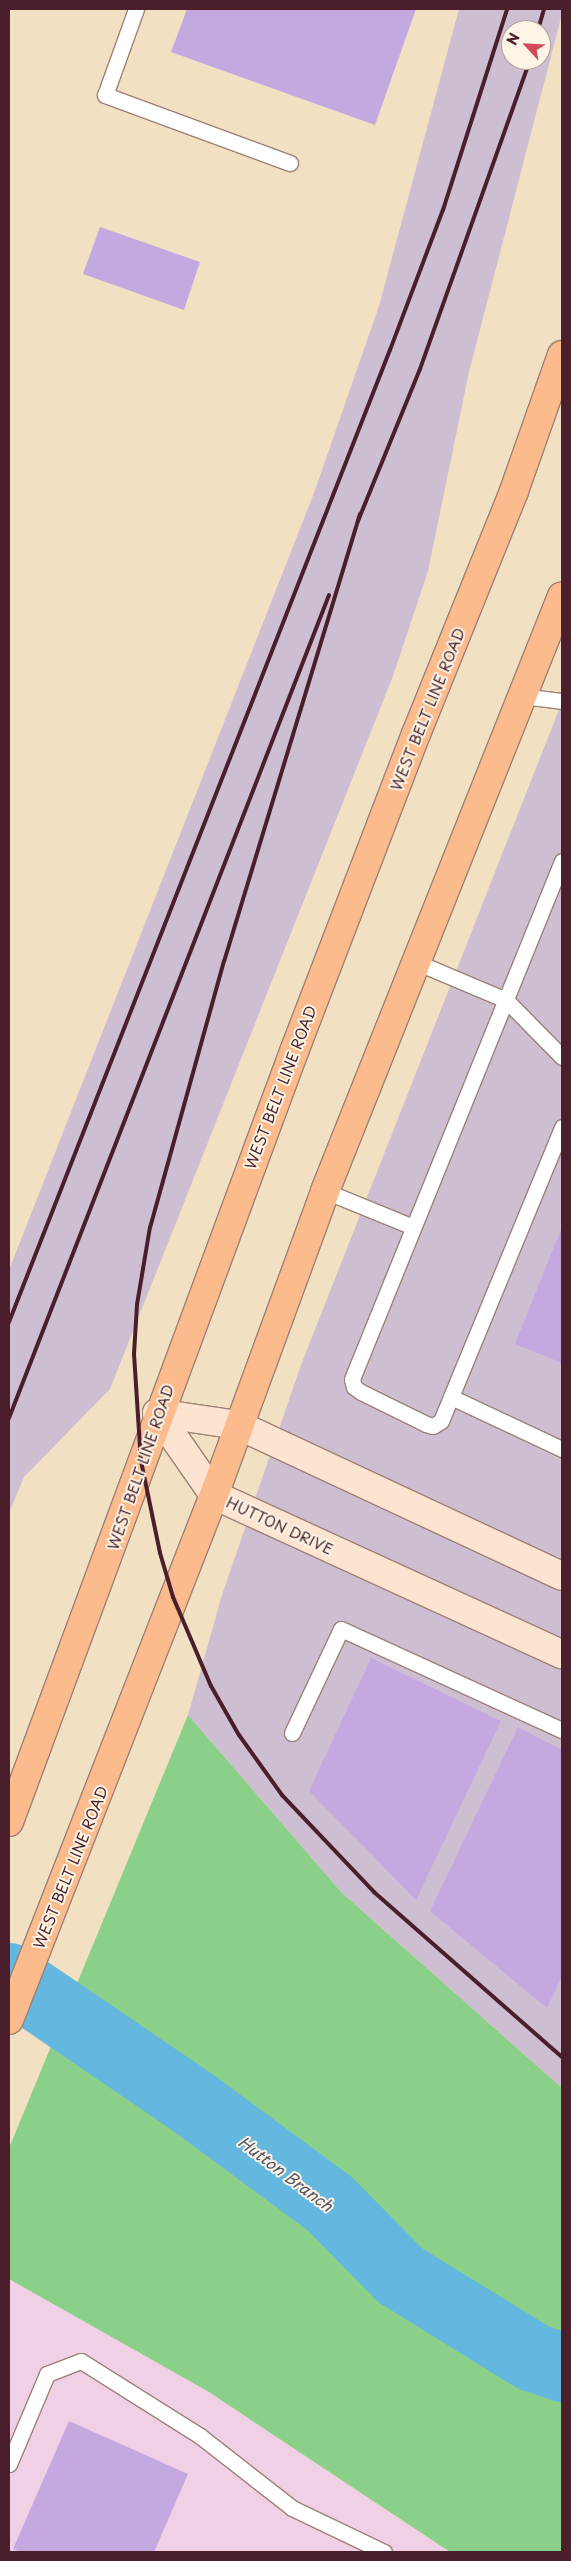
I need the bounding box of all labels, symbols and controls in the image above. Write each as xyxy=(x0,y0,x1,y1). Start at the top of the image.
north arrow xyxy=(501,20,551,70)
text: N xyxy=(501,29,525,48)
street label: WEST BELT LINE ROAD xyxy=(386,625,468,793)
street label: WEST BELT LINE ROAD xyxy=(240,1002,320,1172)
street label: WEST BELT LINE ROAD xyxy=(103,1382,177,1552)
street label: HUTTON DRIVE xyxy=(223,1492,337,1558)
street label: WEST BELT LINE ROAD xyxy=(29,1783,111,1951)
water label: Hutton Branch xyxy=(235,2131,337,2215)

